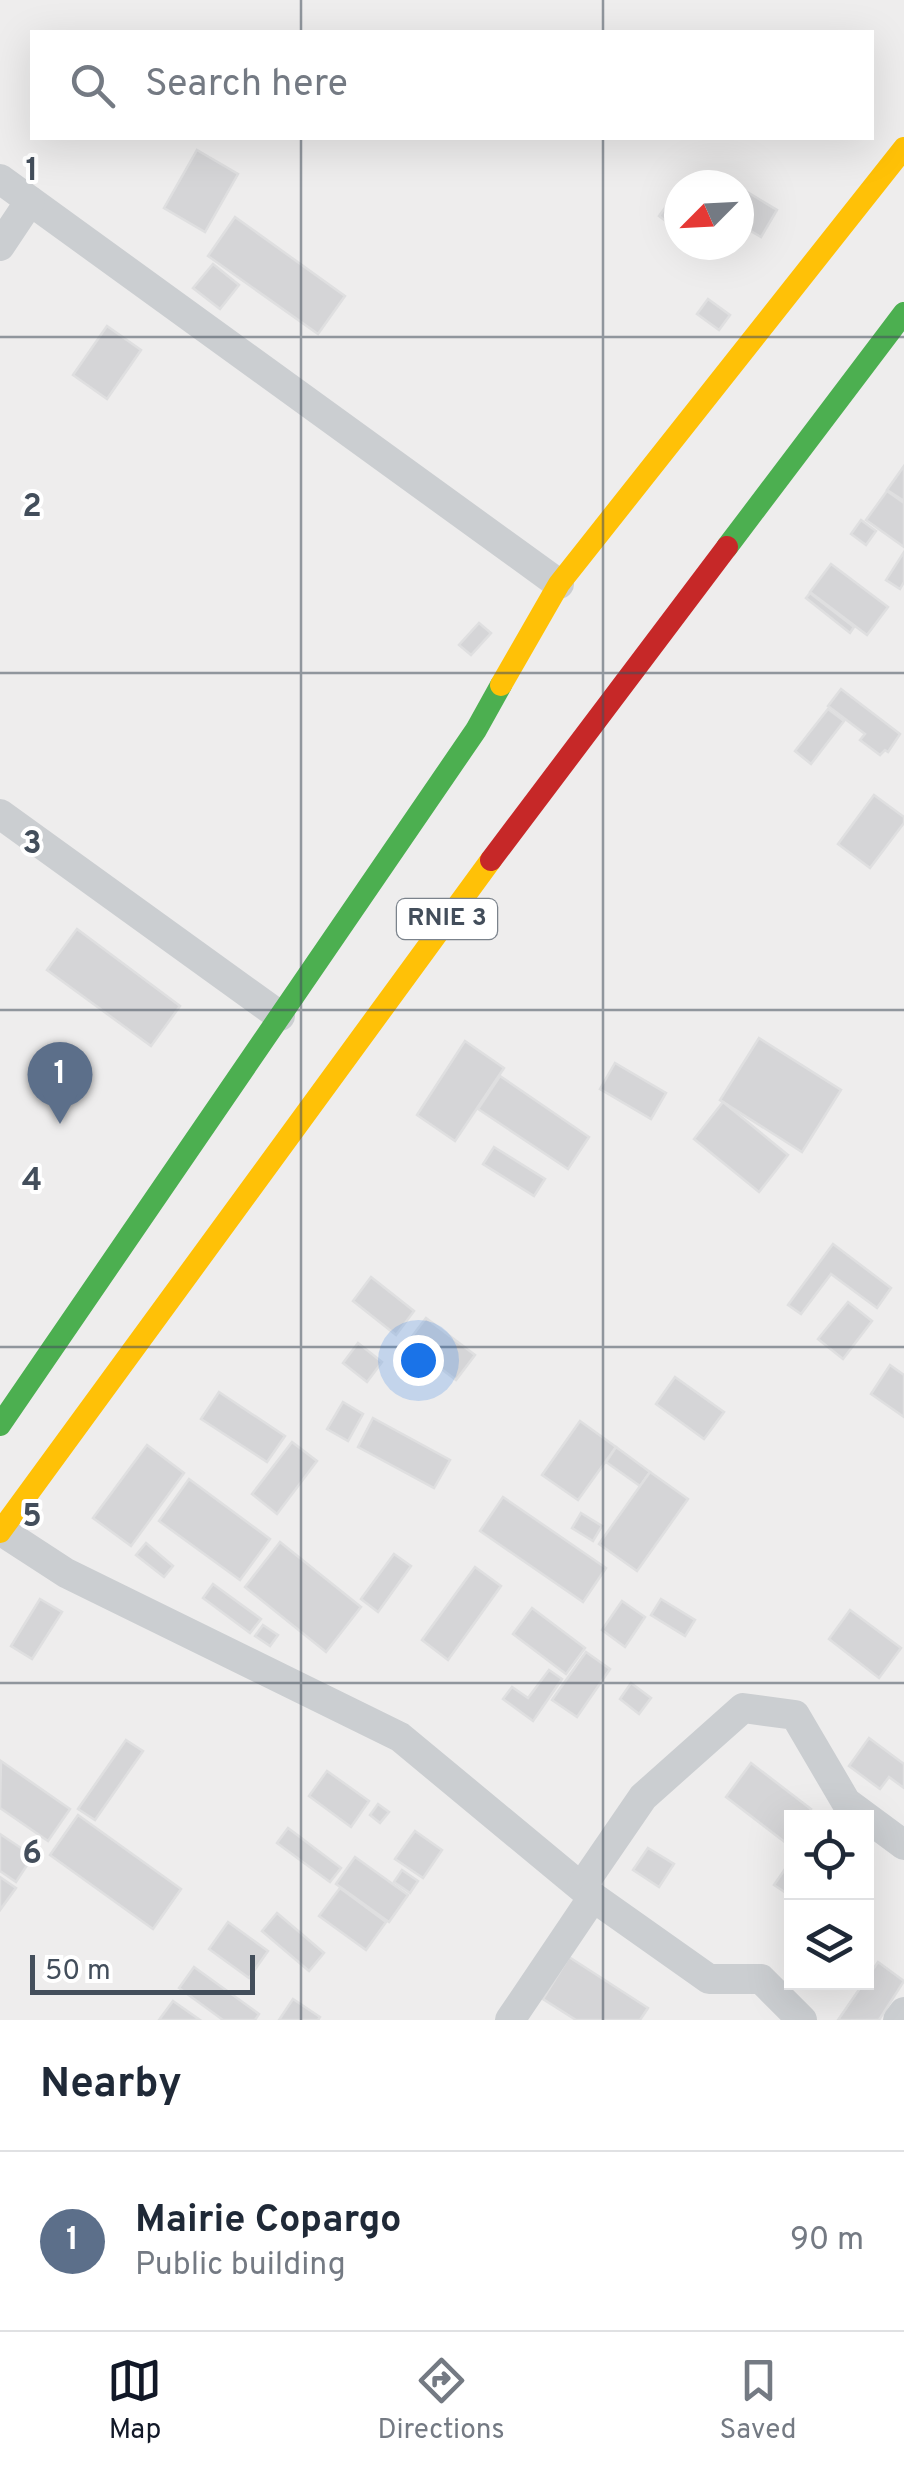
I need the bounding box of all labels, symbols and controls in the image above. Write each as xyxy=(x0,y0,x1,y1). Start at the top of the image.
search box xyxy=(30,30,874,140)
icon: search xyxy=(65,58,120,113)
text: Search here xyxy=(145,61,348,110)
text: 1 xyxy=(26,152,38,192)
north arrow xyxy=(664,170,754,260)
text: 2 xyxy=(22,488,42,528)
text: 3 xyxy=(22,825,42,865)
road number: RNIE 3 xyxy=(397,899,497,939)
pin: 1 xyxy=(28,1042,92,1124)
text: 4 xyxy=(22,1162,42,1202)
your location xyxy=(393,1335,444,1386)
text: 5 xyxy=(22,1498,42,1538)
map controls xyxy=(784,1810,874,1990)
button: locate xyxy=(784,1810,874,1900)
text: 6 xyxy=(22,1835,42,1875)
button: layers xyxy=(784,1900,874,1990)
scale bar xyxy=(30,1950,255,1994)
text: 50 m xyxy=(45,1954,111,1990)
text: Nearby xyxy=(40,2059,182,2112)
text: Mairie Copargo xyxy=(135,2197,402,2246)
text: 1 xyxy=(66,2221,79,2261)
text: 90 m xyxy=(790,2221,864,2261)
text: Public building xyxy=(135,2246,346,2286)
tab: Map xyxy=(107,2353,162,2449)
tab: Directions xyxy=(377,2353,505,2449)
tab: Saved xyxy=(720,2353,797,2449)

